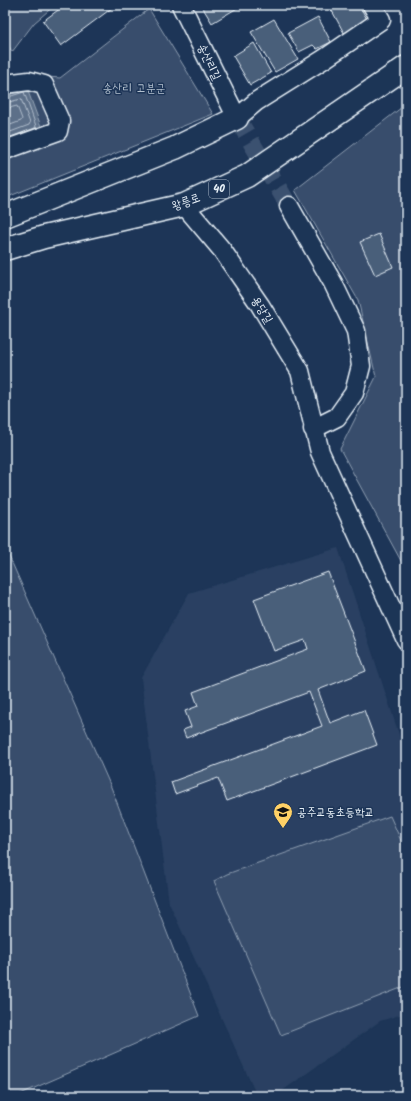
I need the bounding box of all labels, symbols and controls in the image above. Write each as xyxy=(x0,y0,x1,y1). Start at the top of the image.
street label: 송산리길 xyxy=(192,40,226,84)
park label: 송산리 고분군 xyxy=(103,79,165,98)
road number: 40 xyxy=(209,180,229,198)
street label: 왕릉로 xyxy=(169,188,203,216)
street label: 용당길 xyxy=(246,293,278,328)
school or university icon: 공주교동초등학교 xyxy=(272,801,294,829)
place label: 공주교동초등학교 xyxy=(297,803,374,822)

